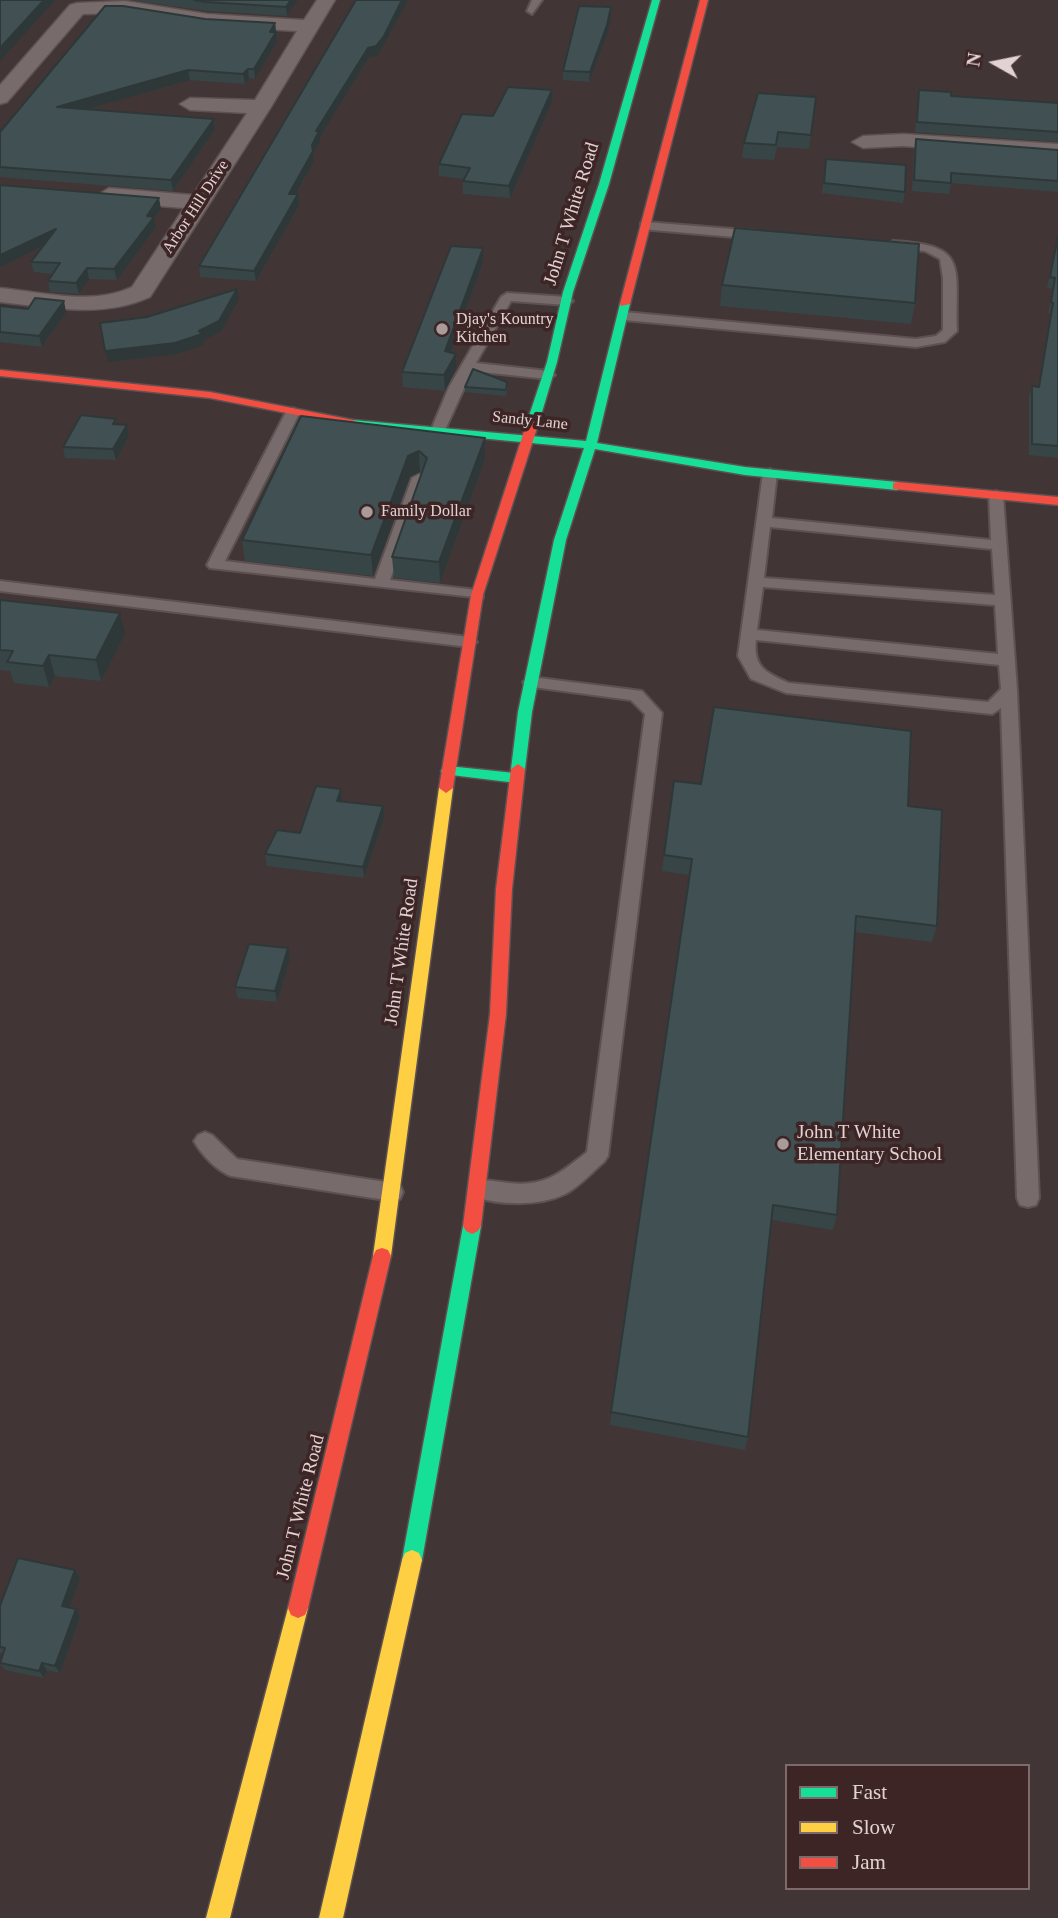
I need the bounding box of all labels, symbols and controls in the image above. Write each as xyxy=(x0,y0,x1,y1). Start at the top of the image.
north arrow xyxy=(960,28,1030,98)
text: N xyxy=(962,51,985,68)
street label: John T White Road xyxy=(539,140,605,288)
street label: Arbor Hill Drive xyxy=(159,157,233,257)
place label: Djay's Kountry Kitchen xyxy=(456,310,554,348)
marker: Djay's Kountry Kitchen xyxy=(434,321,450,337)
street label: Sandy Lane xyxy=(491,407,569,435)
place label: Family Dollar xyxy=(381,502,471,522)
marker: Family Dollar xyxy=(359,504,375,520)
street label: John T White Road xyxy=(380,877,424,1027)
place label: John T White Elementary School xyxy=(797,1122,942,1166)
marker: John T White Elementary School xyxy=(775,1136,791,1152)
street label: John T White Road xyxy=(272,1432,330,1582)
legend xyxy=(785,1764,1030,1890)
text: Fast xyxy=(852,1780,887,1804)
text: Slow xyxy=(852,1815,895,1839)
text: Jam xyxy=(852,1850,886,1874)

